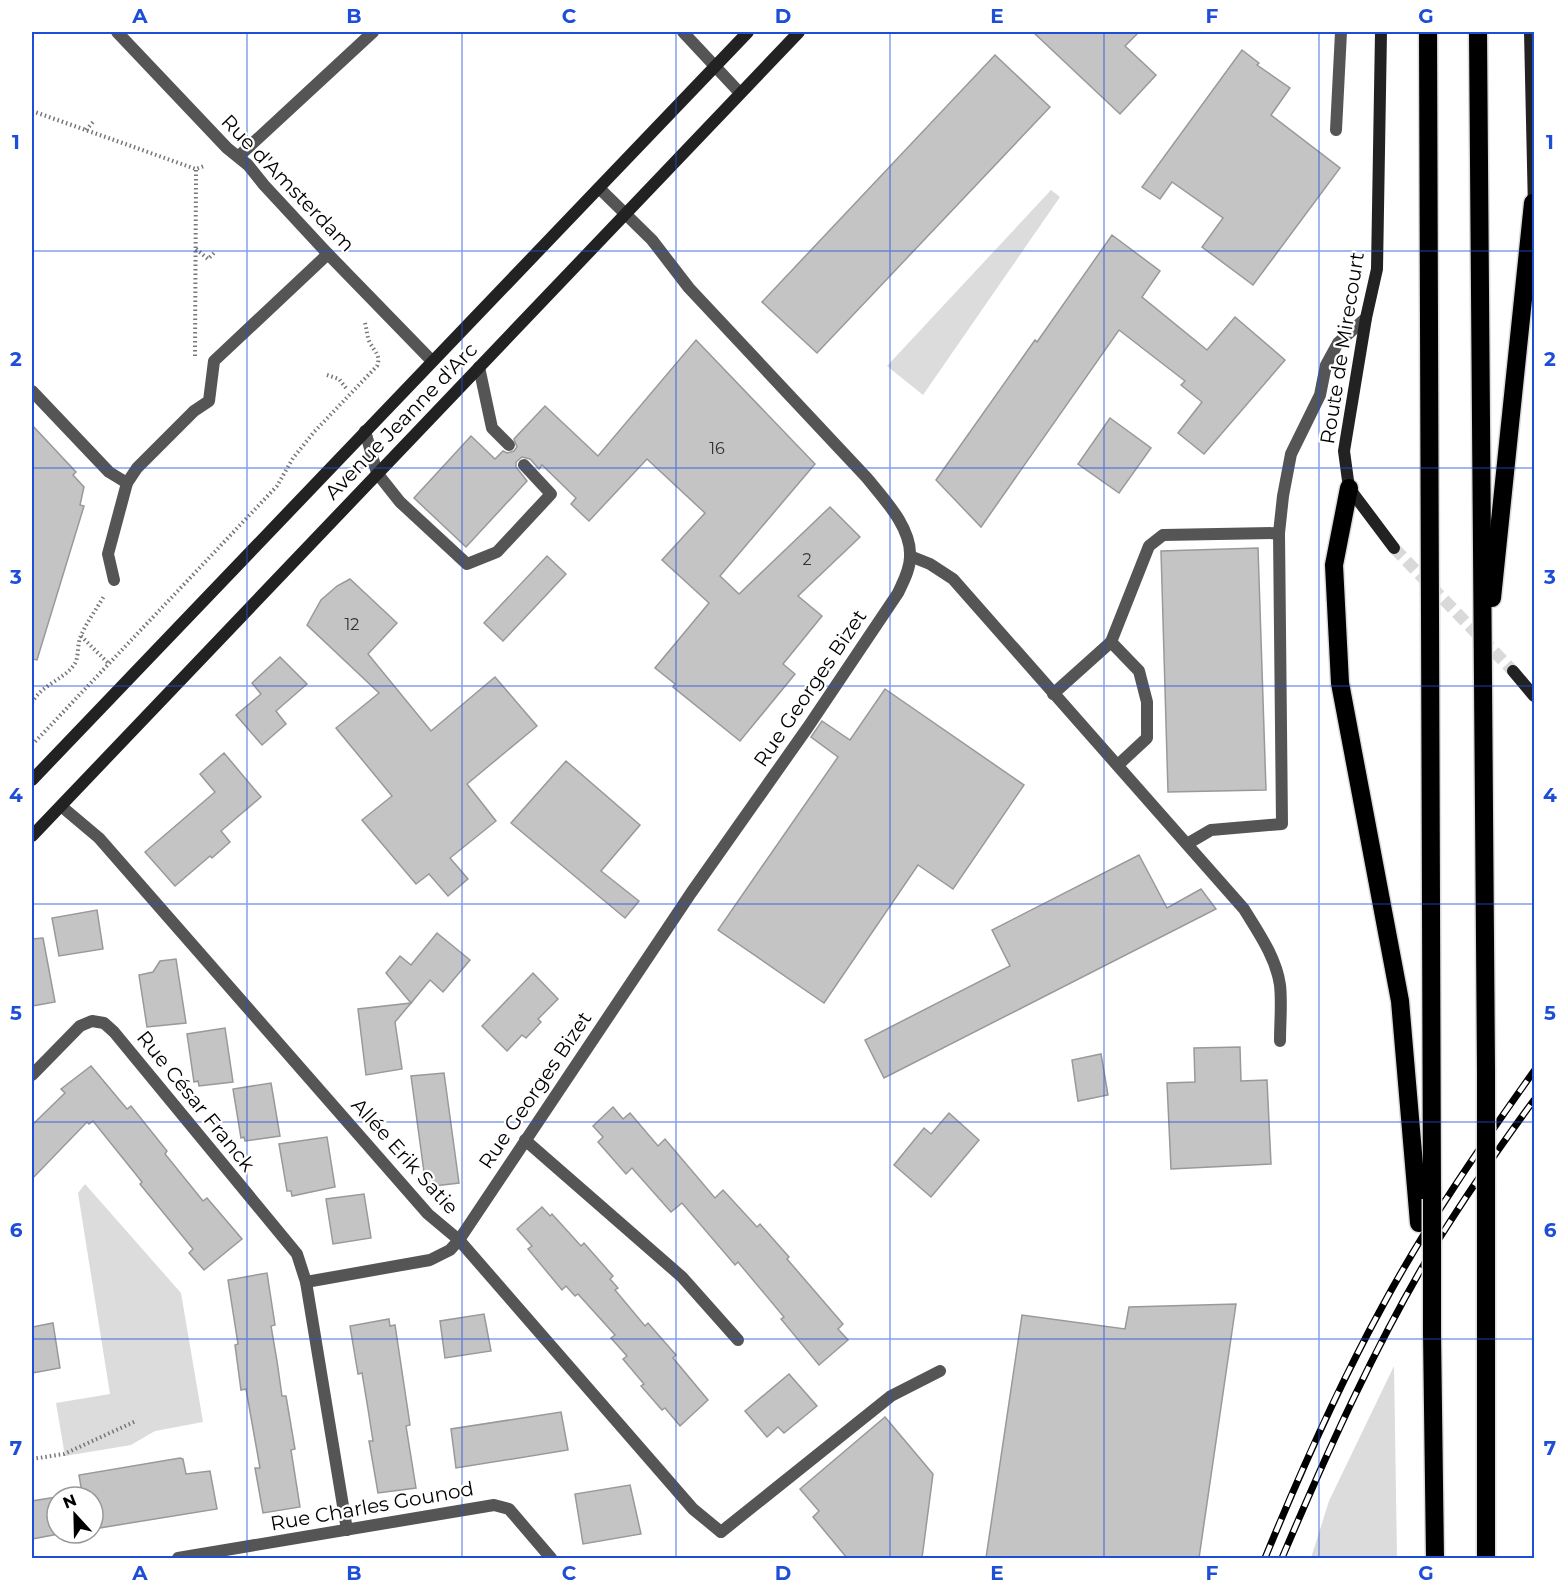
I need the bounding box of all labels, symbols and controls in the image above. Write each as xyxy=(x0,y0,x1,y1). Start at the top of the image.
text: A xyxy=(131,4,148,28)
text: B xyxy=(346,4,362,28)
text: C xyxy=(562,4,577,28)
text: D xyxy=(775,4,791,28)
text: E xyxy=(990,4,1004,28)
text: F xyxy=(1206,4,1219,28)
text: G xyxy=(1418,4,1434,28)
street label: Rue d'Amsterdam xyxy=(216,109,360,257)
text: 1 xyxy=(12,130,20,154)
text: 1 xyxy=(1546,130,1554,154)
street label: Route de Mirecourt xyxy=(1315,250,1369,446)
street label: Avenue Jeanne d'Arc xyxy=(320,338,482,504)
text: 2 xyxy=(10,347,22,371)
text: 2 xyxy=(1544,347,1556,371)
house number: 16 xyxy=(709,439,725,458)
house number: 2 xyxy=(802,550,812,569)
text: 3 xyxy=(9,565,22,589)
text: 3 xyxy=(1543,565,1556,589)
street label: Rue Georges Bizet xyxy=(748,605,872,771)
house number: 12 xyxy=(345,615,359,634)
text: 4 xyxy=(9,783,23,807)
text: 4 xyxy=(1543,783,1557,807)
text: 5 xyxy=(10,1001,22,1025)
text: 5 xyxy=(1544,1001,1556,1025)
street label: Rue Georges Bizet xyxy=(473,1007,597,1173)
street label: Rue César Franck xyxy=(132,1026,260,1176)
street label: Allée Erik Satie xyxy=(347,1093,463,1219)
text: 6 xyxy=(10,1218,23,1242)
text: 6 xyxy=(1544,1218,1557,1242)
text: 7 xyxy=(10,1436,22,1460)
text: 7 xyxy=(1544,1436,1556,1460)
street label: Rue Charles Gounod xyxy=(268,1476,476,1536)
north arrow xyxy=(45,1485,105,1545)
text: N xyxy=(60,1490,79,1513)
text: A xyxy=(131,1561,148,1585)
text: B xyxy=(346,1561,362,1585)
text: C xyxy=(562,1561,577,1585)
text: D xyxy=(775,1561,791,1585)
text: E xyxy=(990,1561,1004,1585)
text: F xyxy=(1206,1561,1219,1585)
text: G xyxy=(1418,1561,1434,1585)

